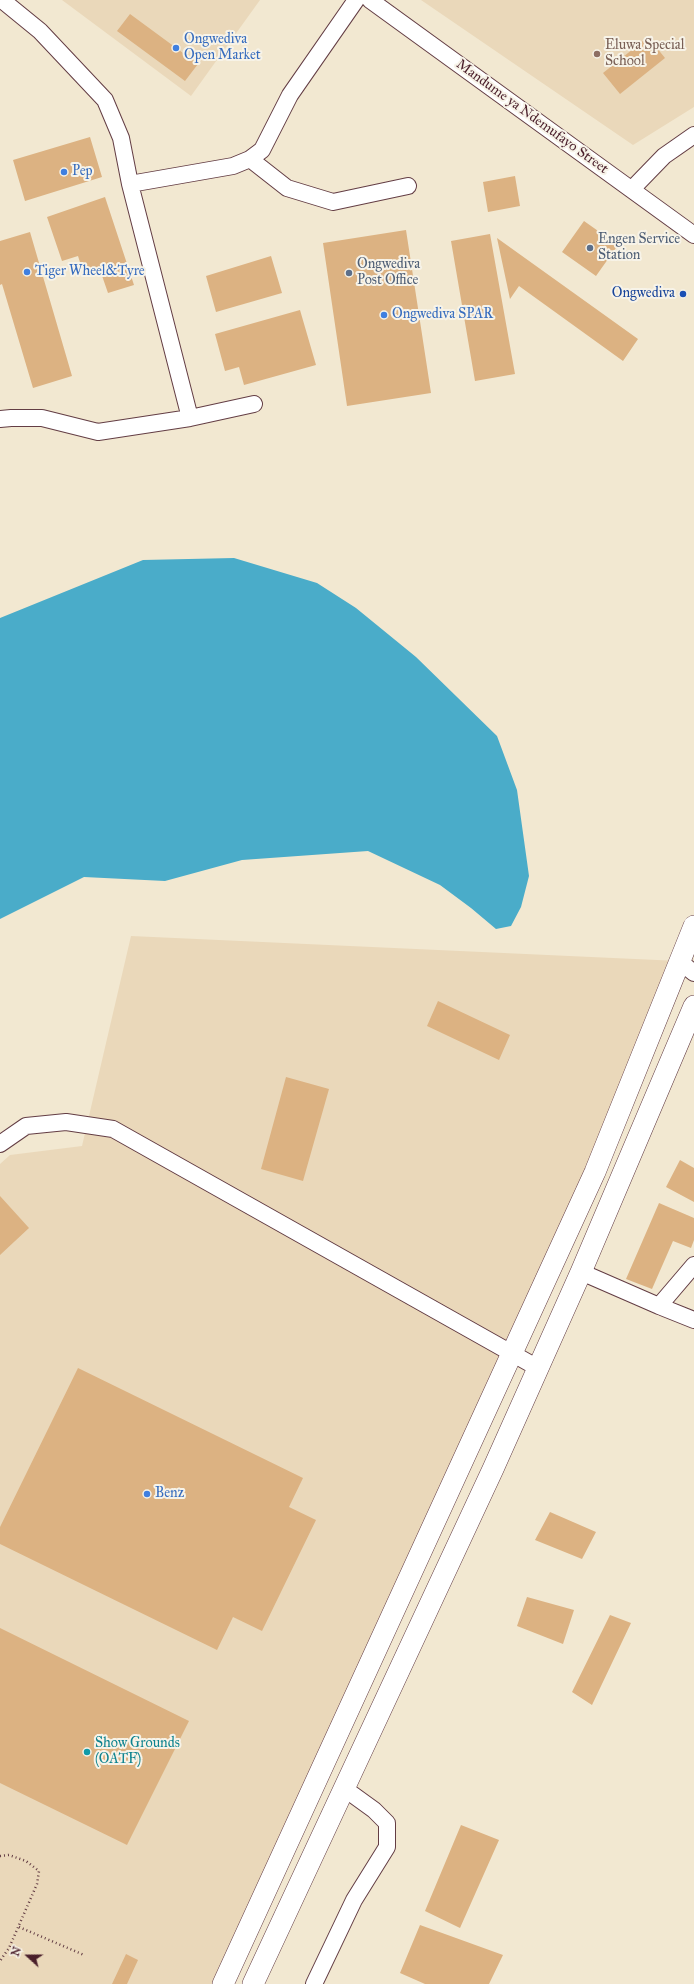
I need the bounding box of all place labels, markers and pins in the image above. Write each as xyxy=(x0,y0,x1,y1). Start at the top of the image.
place label: Ongwediva Open Market xyxy=(184,32,261,64)
place label: Eluwa Special School xyxy=(605,38,685,70)
marker: Ongwediva Open Market xyxy=(171,43,181,53)
marker: Eluwa Special School xyxy=(592,49,602,59)
place label: Pep xyxy=(72,164,93,180)
marker: Pep xyxy=(59,167,69,177)
place label: Engen Service Station xyxy=(598,232,680,264)
marker: Engen Service Station xyxy=(585,243,595,253)
place label: Ongwediva Post Office xyxy=(357,257,420,290)
place label: Tiger Wheel&Tyre xyxy=(35,264,145,280)
marker: Tiger Wheel&Tyre xyxy=(22,267,32,277)
marker: Ongwediva Post Office xyxy=(344,268,354,278)
place label: Ongwediva xyxy=(612,286,675,302)
marker: Ongwediva xyxy=(678,289,688,299)
place label: Ongwediva SPAR xyxy=(392,307,493,323)
marker: Ongwediva SPAR xyxy=(379,310,389,320)
place label: Benz xyxy=(155,1486,184,1502)
marker: Benz xyxy=(142,1489,152,1499)
place label: Show Grounds (OATF) xyxy=(95,1736,180,1768)
marker: Show Grounds (OATF) xyxy=(82,1747,92,1757)

